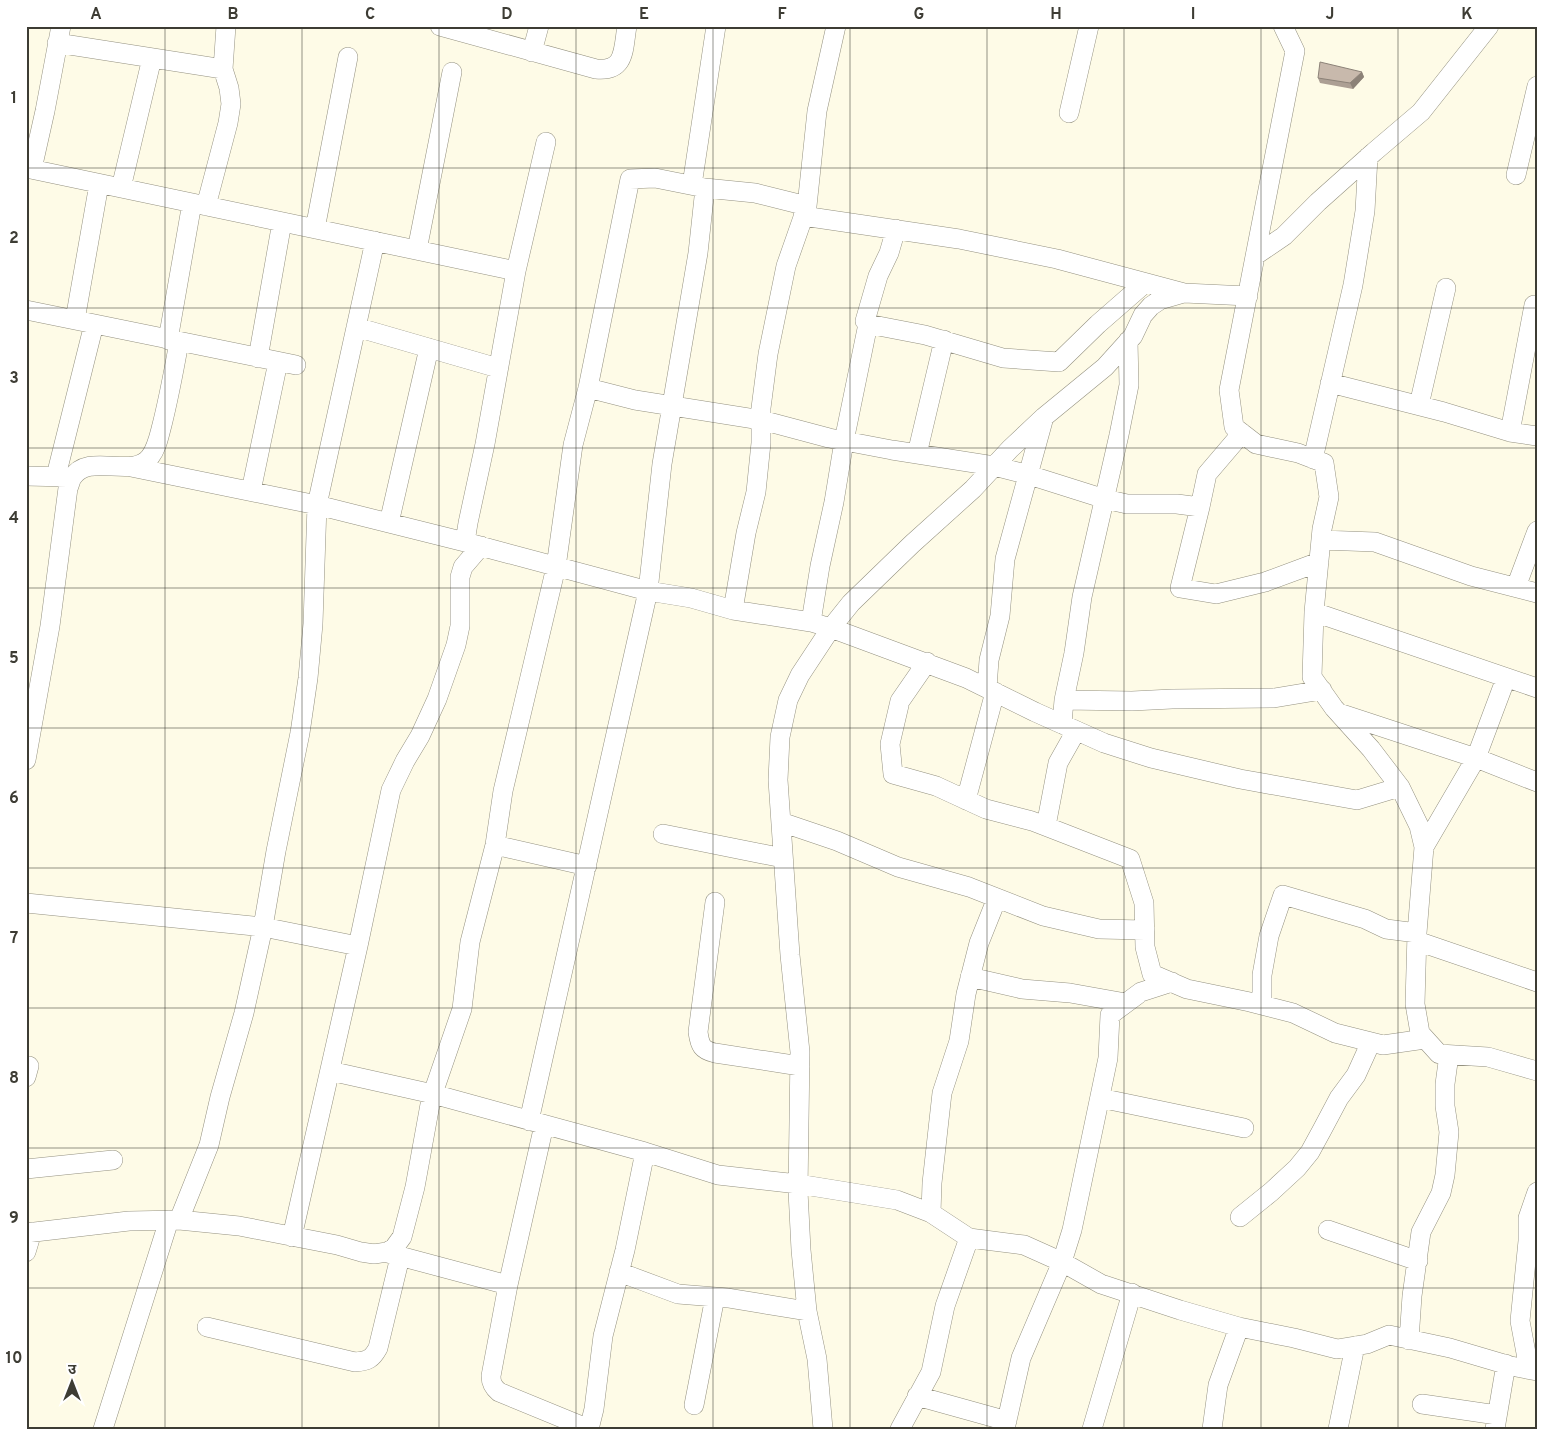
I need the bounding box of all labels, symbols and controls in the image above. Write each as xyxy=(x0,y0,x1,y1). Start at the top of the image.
text: A xyxy=(90,5,102,25)
text: B xyxy=(227,5,239,25)
text: C xyxy=(365,5,375,25)
text: D xyxy=(501,5,513,25)
text: E xyxy=(639,5,649,25)
text: F xyxy=(777,5,787,25)
text: G xyxy=(914,5,924,25)
text: H xyxy=(1050,5,1062,25)
text: I xyxy=(1191,5,1195,25)
text: J xyxy=(1326,5,1334,25)
text: K xyxy=(1461,5,1473,25)
text: 1 xyxy=(11,89,17,109)
text: 2 xyxy=(9,229,19,249)
text: 3 xyxy=(9,369,19,389)
text: 4 xyxy=(9,509,19,529)
text: 5 xyxy=(9,649,19,669)
text: 6 xyxy=(9,789,19,809)
text: 7 xyxy=(10,929,18,949)
text: 8 xyxy=(9,1069,19,1089)
text: 9 xyxy=(9,1209,19,1229)
text: 10 xyxy=(6,1349,22,1369)
north arrow xyxy=(48,1358,98,1408)
text: उ xyxy=(68,1362,77,1379)

